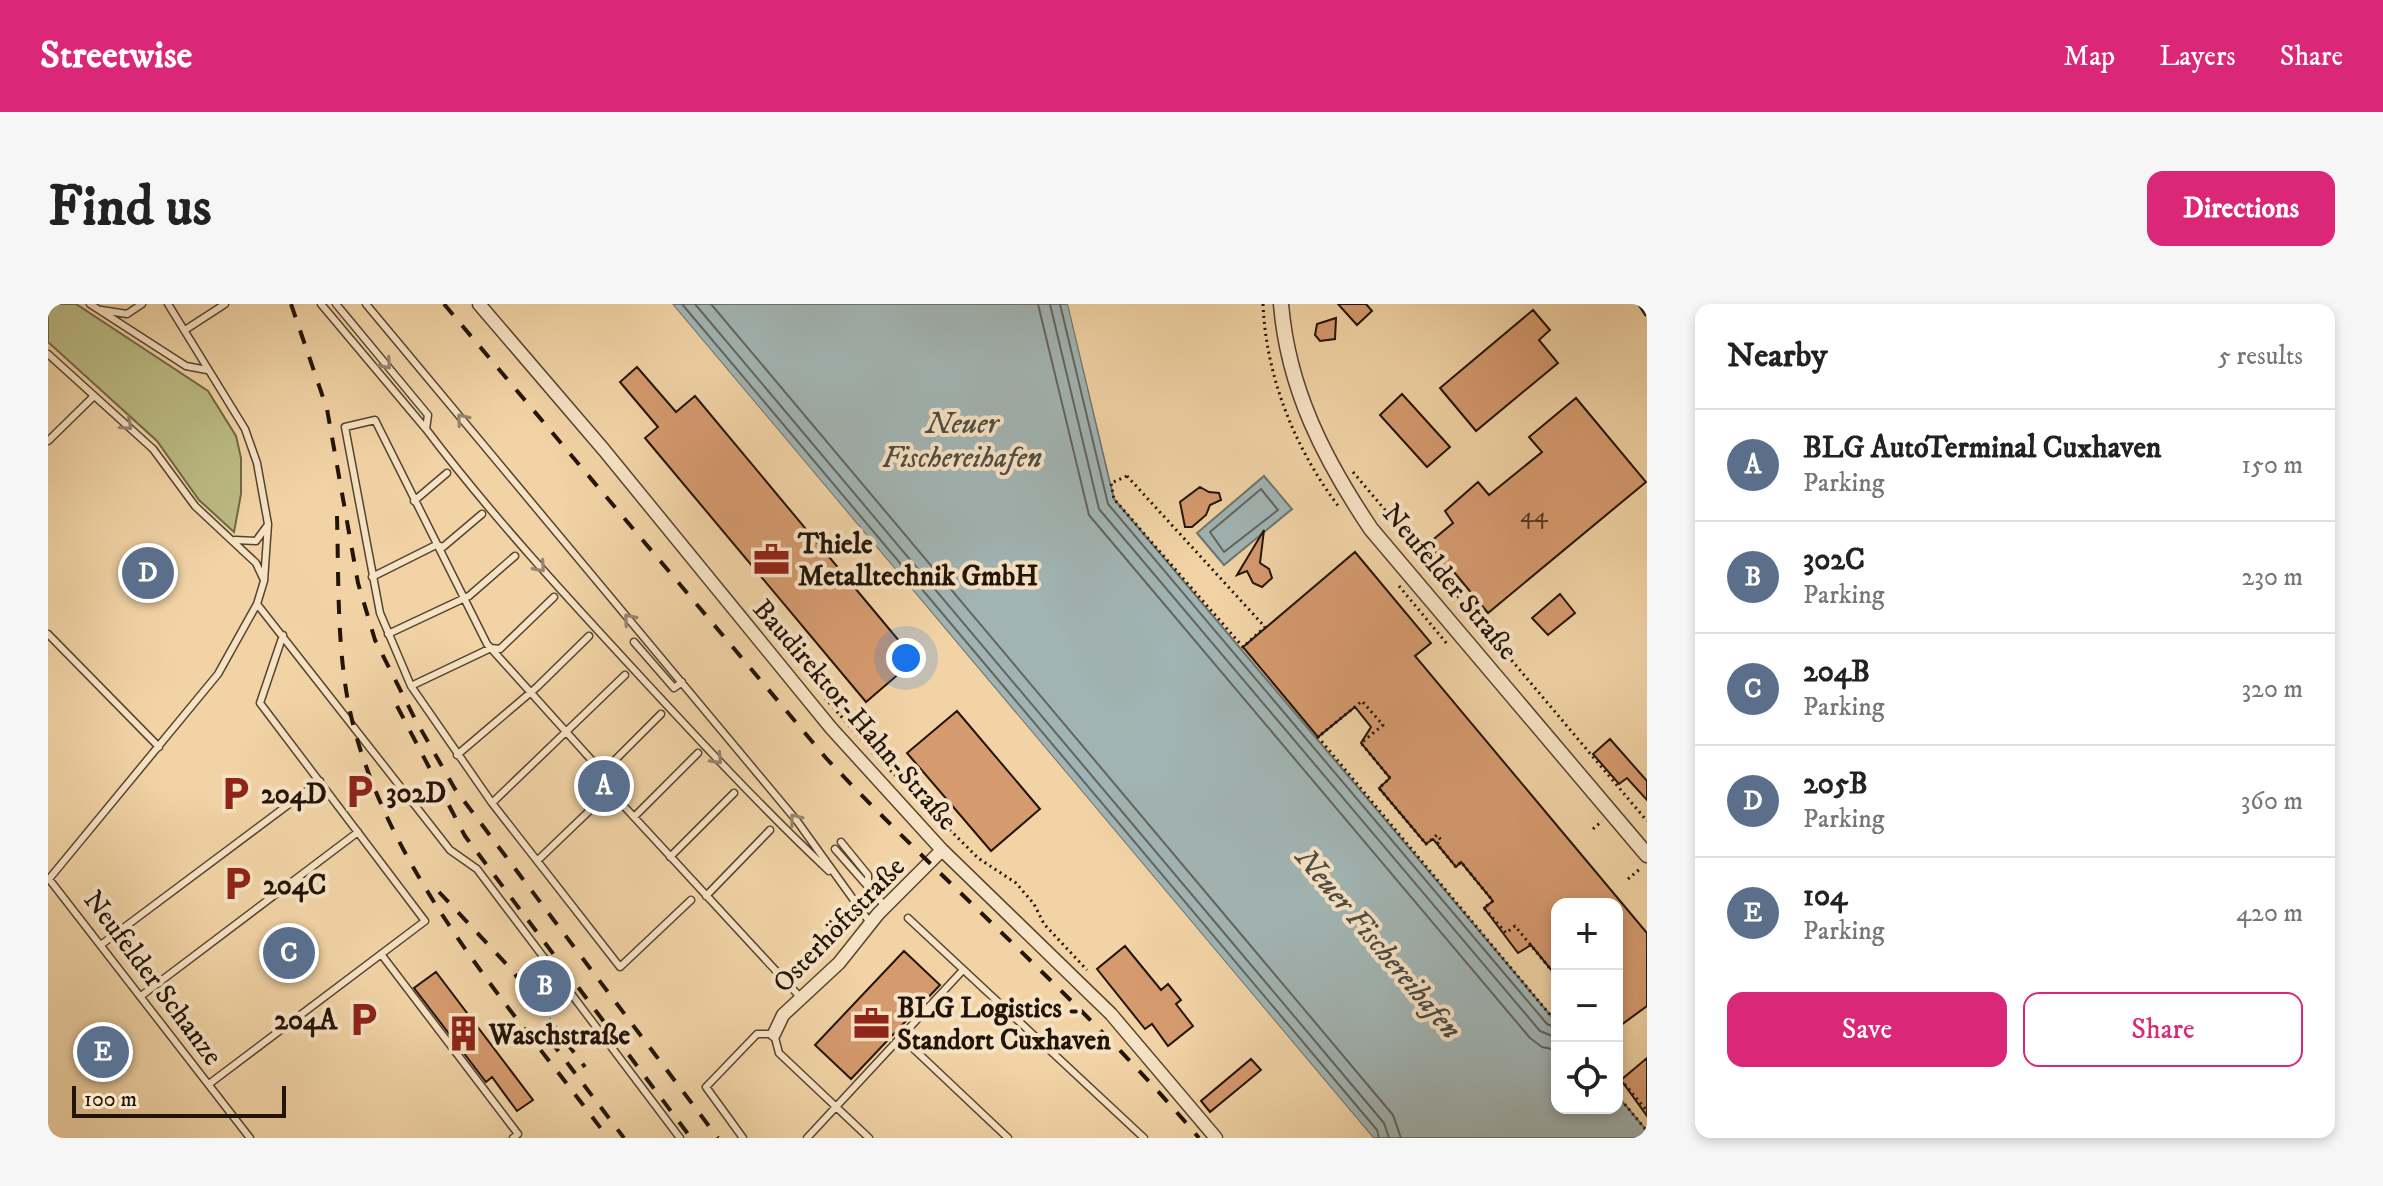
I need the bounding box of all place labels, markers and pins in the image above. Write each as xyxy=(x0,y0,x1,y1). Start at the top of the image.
place label: Thiele Metalltechnik GmbH xyxy=(797,527,1038,594)
office icon: Thiele Metalltechnik GmbH xyxy=(753,540,791,578)
pin: D xyxy=(122,543,174,603)
pin: A xyxy=(578,756,630,816)
parking icon: 302D xyxy=(341,773,379,811)
parking icon: 204D xyxy=(216,774,254,812)
place label: 302D xyxy=(386,776,446,811)
place label: 204D xyxy=(261,777,327,812)
parking icon: 204C xyxy=(218,865,256,903)
place label: 204C xyxy=(263,868,326,903)
pin: C xyxy=(263,923,315,983)
pin: B xyxy=(519,956,571,1016)
place label: BLG Logistics - Standort Cuxhaven xyxy=(897,991,1111,1058)
parking icon: 204A xyxy=(344,1000,382,1038)
place label: 204A xyxy=(274,1003,338,1038)
office icon: BLG Logistics - Standort Cuxhaven xyxy=(852,1004,890,1042)
building icon: Waschstraße xyxy=(444,1015,482,1053)
place label: Waschstraße xyxy=(488,1018,631,1053)
pin: E xyxy=(77,1022,129,1082)

